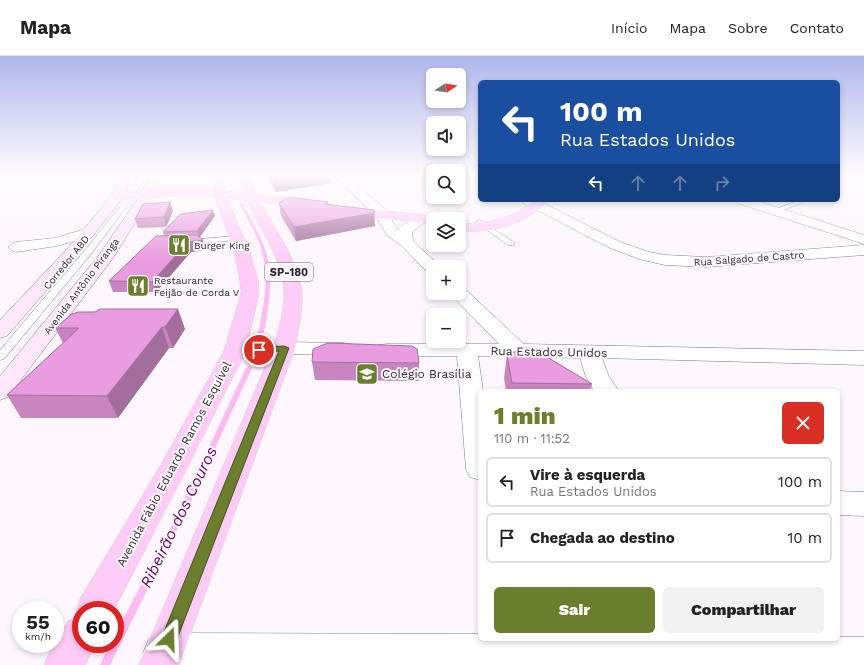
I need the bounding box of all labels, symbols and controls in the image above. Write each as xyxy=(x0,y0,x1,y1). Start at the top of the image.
text: Mapa xyxy=(20,16,71,39)
text: Início xyxy=(611,20,647,36)
text: Mapa xyxy=(669,20,706,36)
text: Sobre xyxy=(728,20,768,36)
text: Contato xyxy=(790,20,844,36)
north arrow xyxy=(426,68,466,108)
map controls xyxy=(426,68,466,348)
text: 100 m xyxy=(560,95,643,128)
icon: left xyxy=(494,96,546,148)
button: sound xyxy=(426,116,466,156)
text: Rua Estados Unidos xyxy=(560,129,735,150)
button: search xyxy=(426,164,466,204)
icon: left xyxy=(585,172,607,194)
icon: ahead xyxy=(627,172,649,194)
icon: ahead xyxy=(669,172,691,194)
icon: right xyxy=(711,172,733,194)
button: layers xyxy=(426,212,466,252)
restaurant icon: Burger King xyxy=(166,232,192,258)
street label: Corredor ABD xyxy=(41,233,91,291)
street label: Avenida Antônio Piranga xyxy=(42,236,121,337)
place label: Burger King xyxy=(194,240,250,251)
street label: Rua Salgado de Castro xyxy=(693,249,805,268)
button: + xyxy=(426,260,466,300)
road number: SP-180 xyxy=(265,263,313,281)
restaurant icon: Restaurante Feijão de Corda V xyxy=(125,273,151,299)
place label: Restaurante Feijão de Corda V xyxy=(154,275,240,298)
button: − xyxy=(426,308,466,348)
pin xyxy=(242,333,276,367)
icon: arrive xyxy=(248,339,270,361)
street label: Rua Estados Unidos xyxy=(490,344,608,360)
street label: Avenida Fábio Eduardo Ramos Esquível xyxy=(114,359,234,569)
school or university icon: Colégio Brasília xyxy=(354,361,380,387)
place label: Colégio Brasília xyxy=(382,367,472,381)
text: 1 min xyxy=(494,402,556,430)
button: close xyxy=(782,402,824,444)
text: 110 m · 11:52 xyxy=(494,431,570,446)
water label: Ribeirão dos Couros xyxy=(136,444,221,591)
text: Vire à esquerda xyxy=(530,466,645,484)
icon: left xyxy=(496,471,518,493)
text: 100 m xyxy=(778,473,822,491)
text: Rua Estados Unidos xyxy=(530,484,657,499)
icon: arrive xyxy=(496,527,518,549)
text: Chegada ao destino xyxy=(530,529,675,547)
text: 10 m xyxy=(787,529,822,547)
button: Sair xyxy=(494,587,655,633)
button: Compartilhar xyxy=(663,587,824,633)
speed limit sign: 60 xyxy=(72,601,124,653)
text: 55 xyxy=(26,610,50,634)
position arrow xyxy=(148,618,190,660)
text: km/h xyxy=(25,631,51,642)

